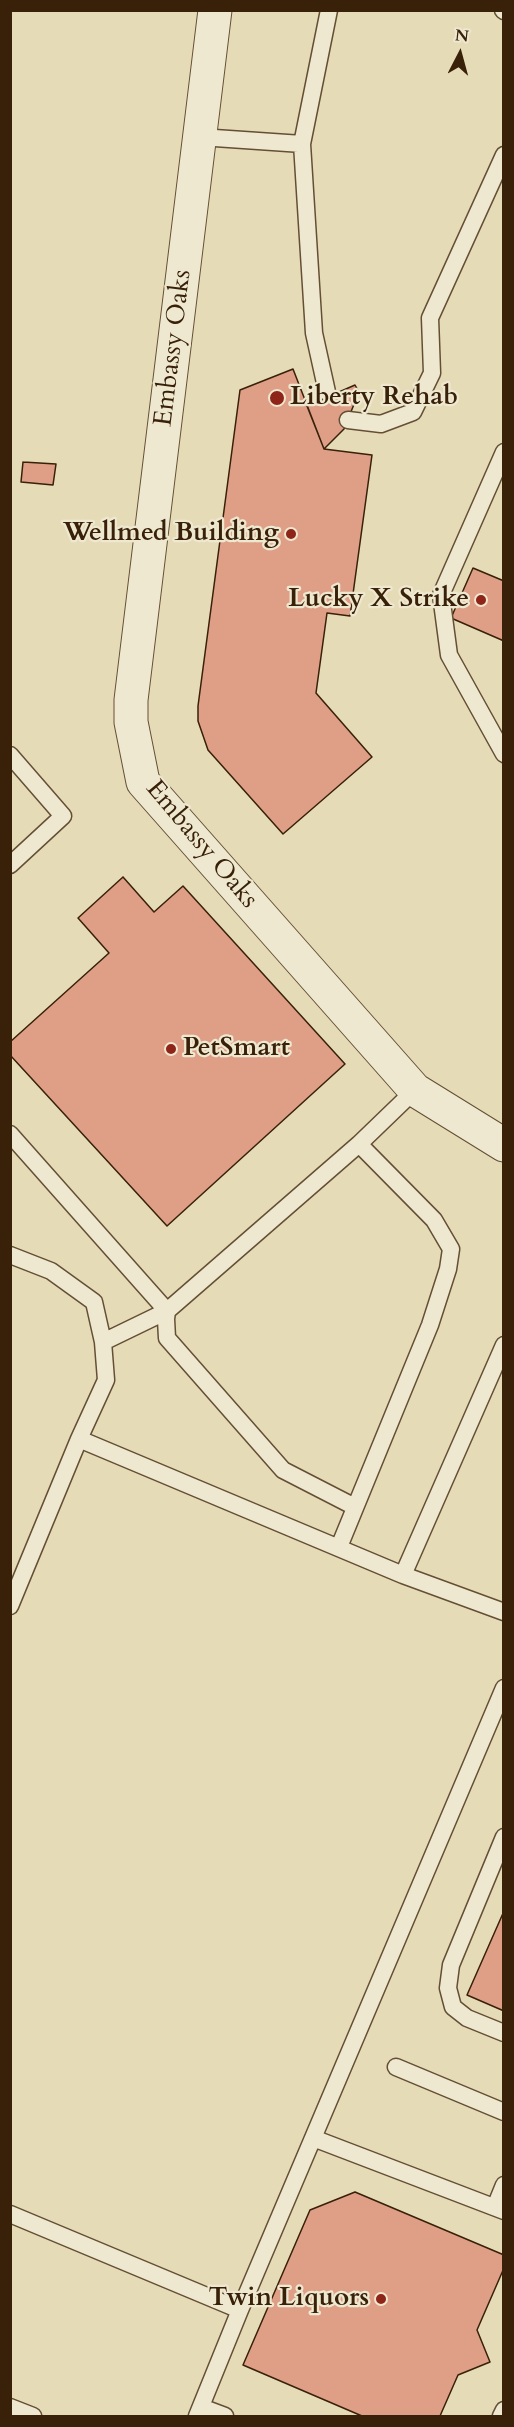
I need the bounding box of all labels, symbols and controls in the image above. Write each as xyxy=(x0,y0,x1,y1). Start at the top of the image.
north arrow xyxy=(430,24,490,84)
text: N xyxy=(454,24,470,48)
street label: Embassy Oaks xyxy=(149,268,199,428)
place label: Liberty Rehab xyxy=(290,382,458,414)
marker: Liberty Rehab xyxy=(268,389,286,407)
place label: Wellmed Building xyxy=(63,518,279,550)
marker: Wellmed Building xyxy=(284,527,298,541)
place label: Lucky X Strike xyxy=(288,584,469,616)
marker: Lucky X Strike xyxy=(474,593,488,607)
street label: Embassy Oaks xyxy=(138,775,264,915)
place label: PetSmart xyxy=(183,1033,290,1065)
marker: PetSmart xyxy=(164,1042,178,1056)
place label: Twin Liquors xyxy=(208,2283,369,2315)
marker: Twin Liquors xyxy=(374,2292,388,2306)

